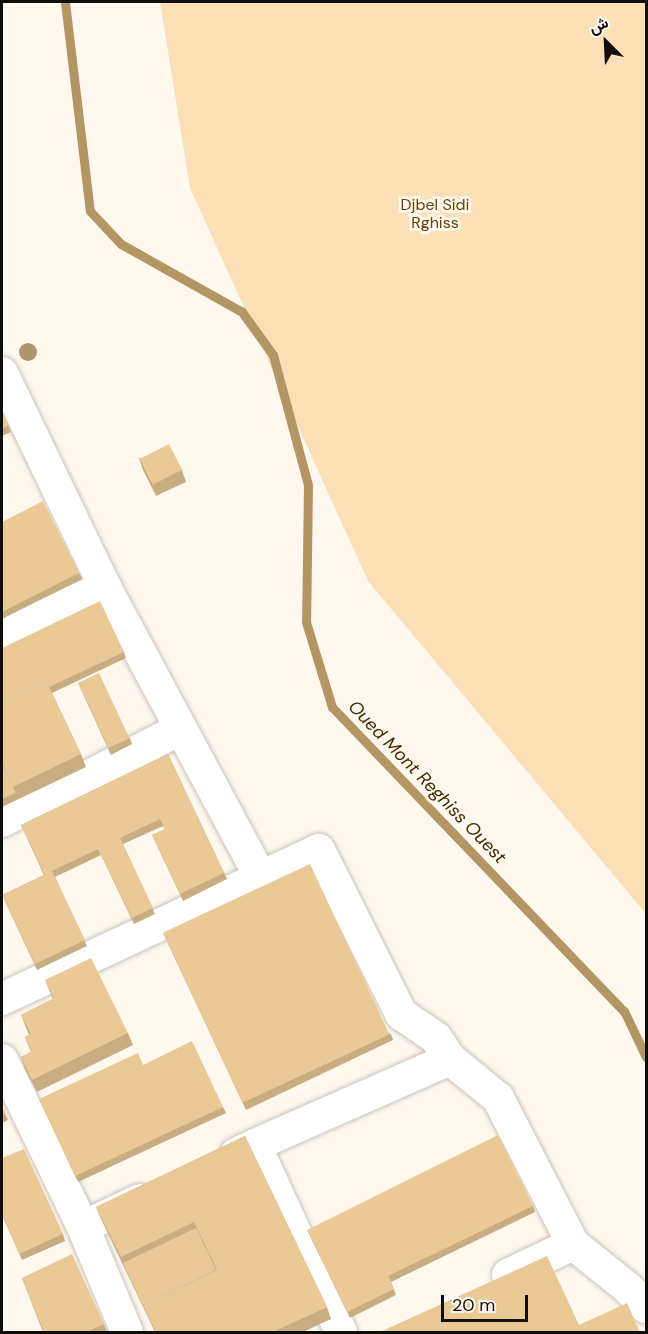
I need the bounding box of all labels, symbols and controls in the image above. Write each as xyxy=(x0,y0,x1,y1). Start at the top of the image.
north arrow xyxy=(576,12,636,72)
text: ش xyxy=(585,12,612,39)
park label: Djbel Sidi Rghiss xyxy=(401,195,469,233)
water label: Oued Mont Reghiss Ouest xyxy=(343,696,511,868)
scale bar xyxy=(444,1283,531,1321)
text: 20 m xyxy=(452,1293,495,1317)

